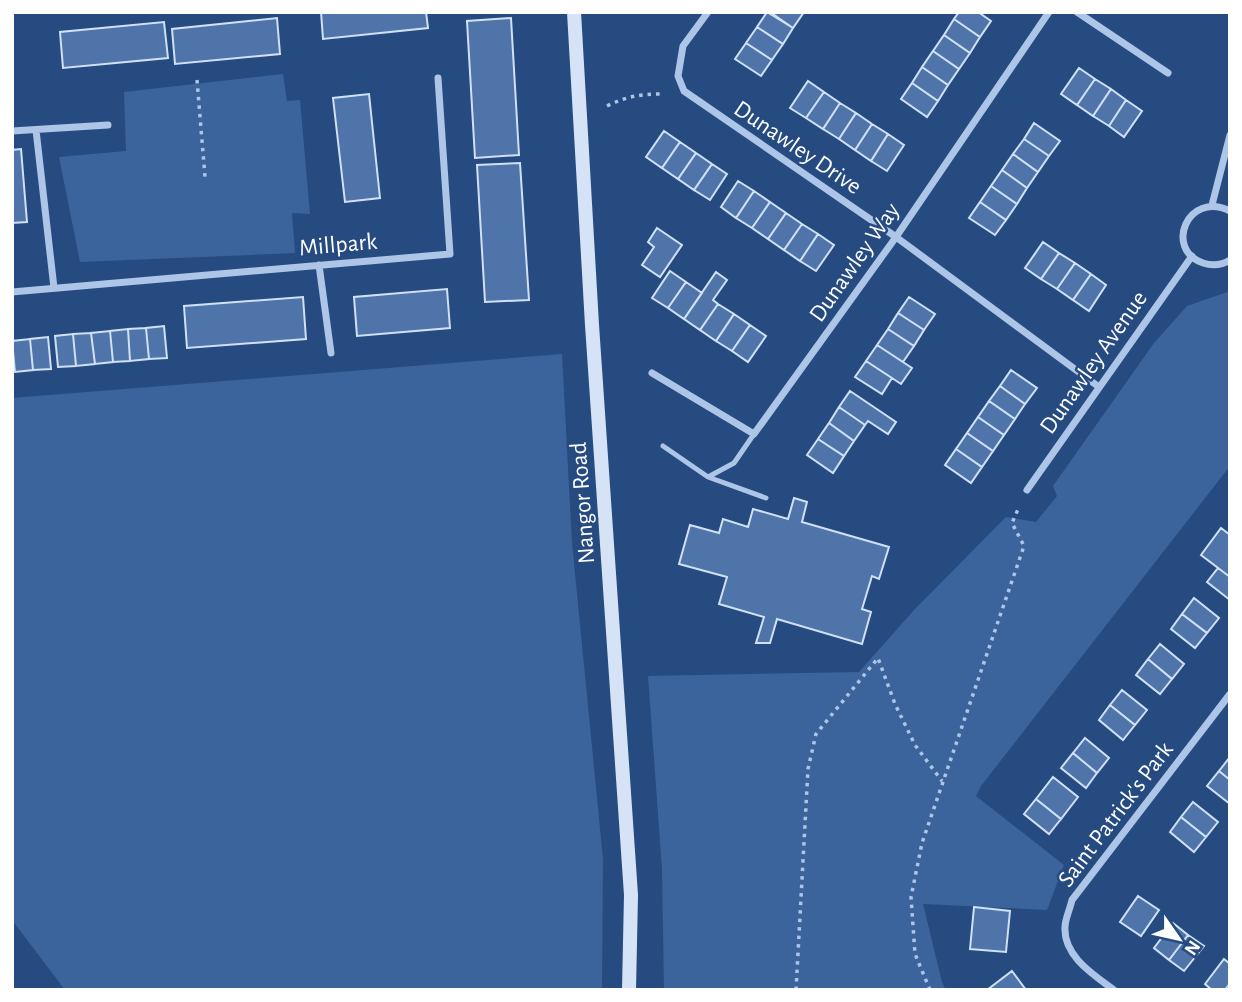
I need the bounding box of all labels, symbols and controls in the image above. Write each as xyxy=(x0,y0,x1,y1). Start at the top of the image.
street label: Dunawley Drive xyxy=(729,97,865,199)
street label: Dunawley Way xyxy=(805,199,905,326)
street label: Millpark xyxy=(298,230,378,260)
street label: Dunawley Avenue xyxy=(1036,287,1152,438)
street label: Nangor Road xyxy=(567,441,599,565)
street label: Saint Patrick's Park xyxy=(1054,738,1178,891)
north arrow xyxy=(1144,904,1214,974)
text: N xyxy=(1180,937,1203,958)

